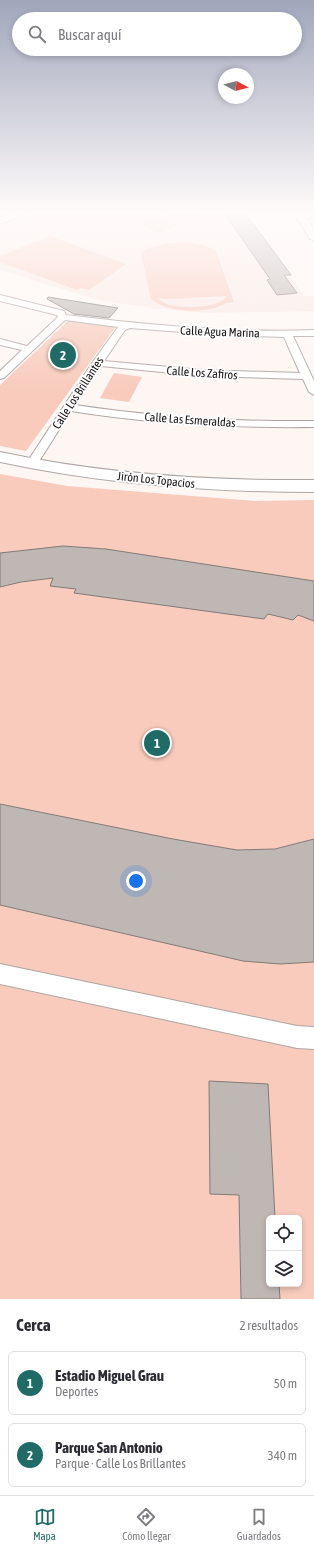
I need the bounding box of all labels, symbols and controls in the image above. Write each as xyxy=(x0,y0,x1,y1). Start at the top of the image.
search box xyxy=(12,12,302,56)
icon: search xyxy=(26,23,48,45)
text: Buscar aquí xyxy=(58,26,121,43)
north arrow xyxy=(218,68,254,104)
street label: Calle Agua Marina xyxy=(180,324,260,340)
pin: 2 xyxy=(50,340,76,370)
street label: Calle Los Brillantes xyxy=(49,354,107,432)
street label: Calle Los Zafiros xyxy=(166,364,238,382)
street label: Calle Las Esmeraldas xyxy=(144,410,236,430)
street label: Jirón Los Topacios xyxy=(117,469,195,491)
pin: 1 xyxy=(144,728,170,758)
your location xyxy=(126,871,146,891)
map controls xyxy=(266,1215,302,1287)
button: locate xyxy=(266,1215,302,1251)
button: layers xyxy=(266,1251,302,1287)
text: Cerca xyxy=(16,1315,51,1335)
text: 2 resultados xyxy=(239,1318,298,1333)
text: Estadio Miguel Grau xyxy=(55,1367,164,1384)
text: 1 xyxy=(27,1376,33,1391)
text: 50 m xyxy=(274,1376,297,1391)
text: Deportes xyxy=(55,1384,98,1399)
text: Parque San Antonio xyxy=(55,1439,163,1456)
text: 2 xyxy=(27,1448,33,1463)
text: 340 m xyxy=(268,1448,297,1463)
text: Parque · Calle Los Brillantes xyxy=(55,1456,186,1471)
tab: Mapa xyxy=(33,1506,56,1542)
tab: Cómo llegar xyxy=(122,1506,171,1542)
tab: Guardados xyxy=(237,1506,281,1542)

